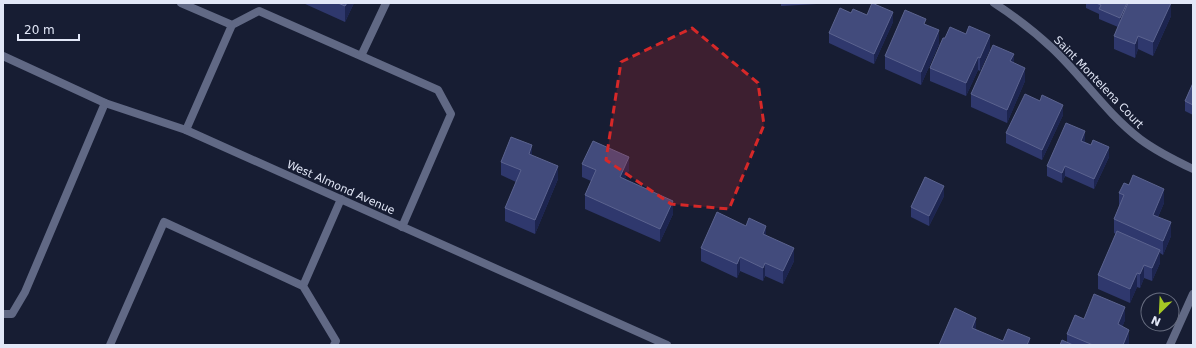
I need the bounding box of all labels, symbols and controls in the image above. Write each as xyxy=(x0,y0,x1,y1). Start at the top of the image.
scale bar xyxy=(18,16,79,42)
text: 20 m xyxy=(24,23,55,37)
street label: Saint Montelena Court xyxy=(1051,34,1147,132)
street label: West Almond Avenue xyxy=(285,158,397,217)
north arrow xyxy=(1140,292,1180,332)
text: N xyxy=(1149,313,1163,328)

